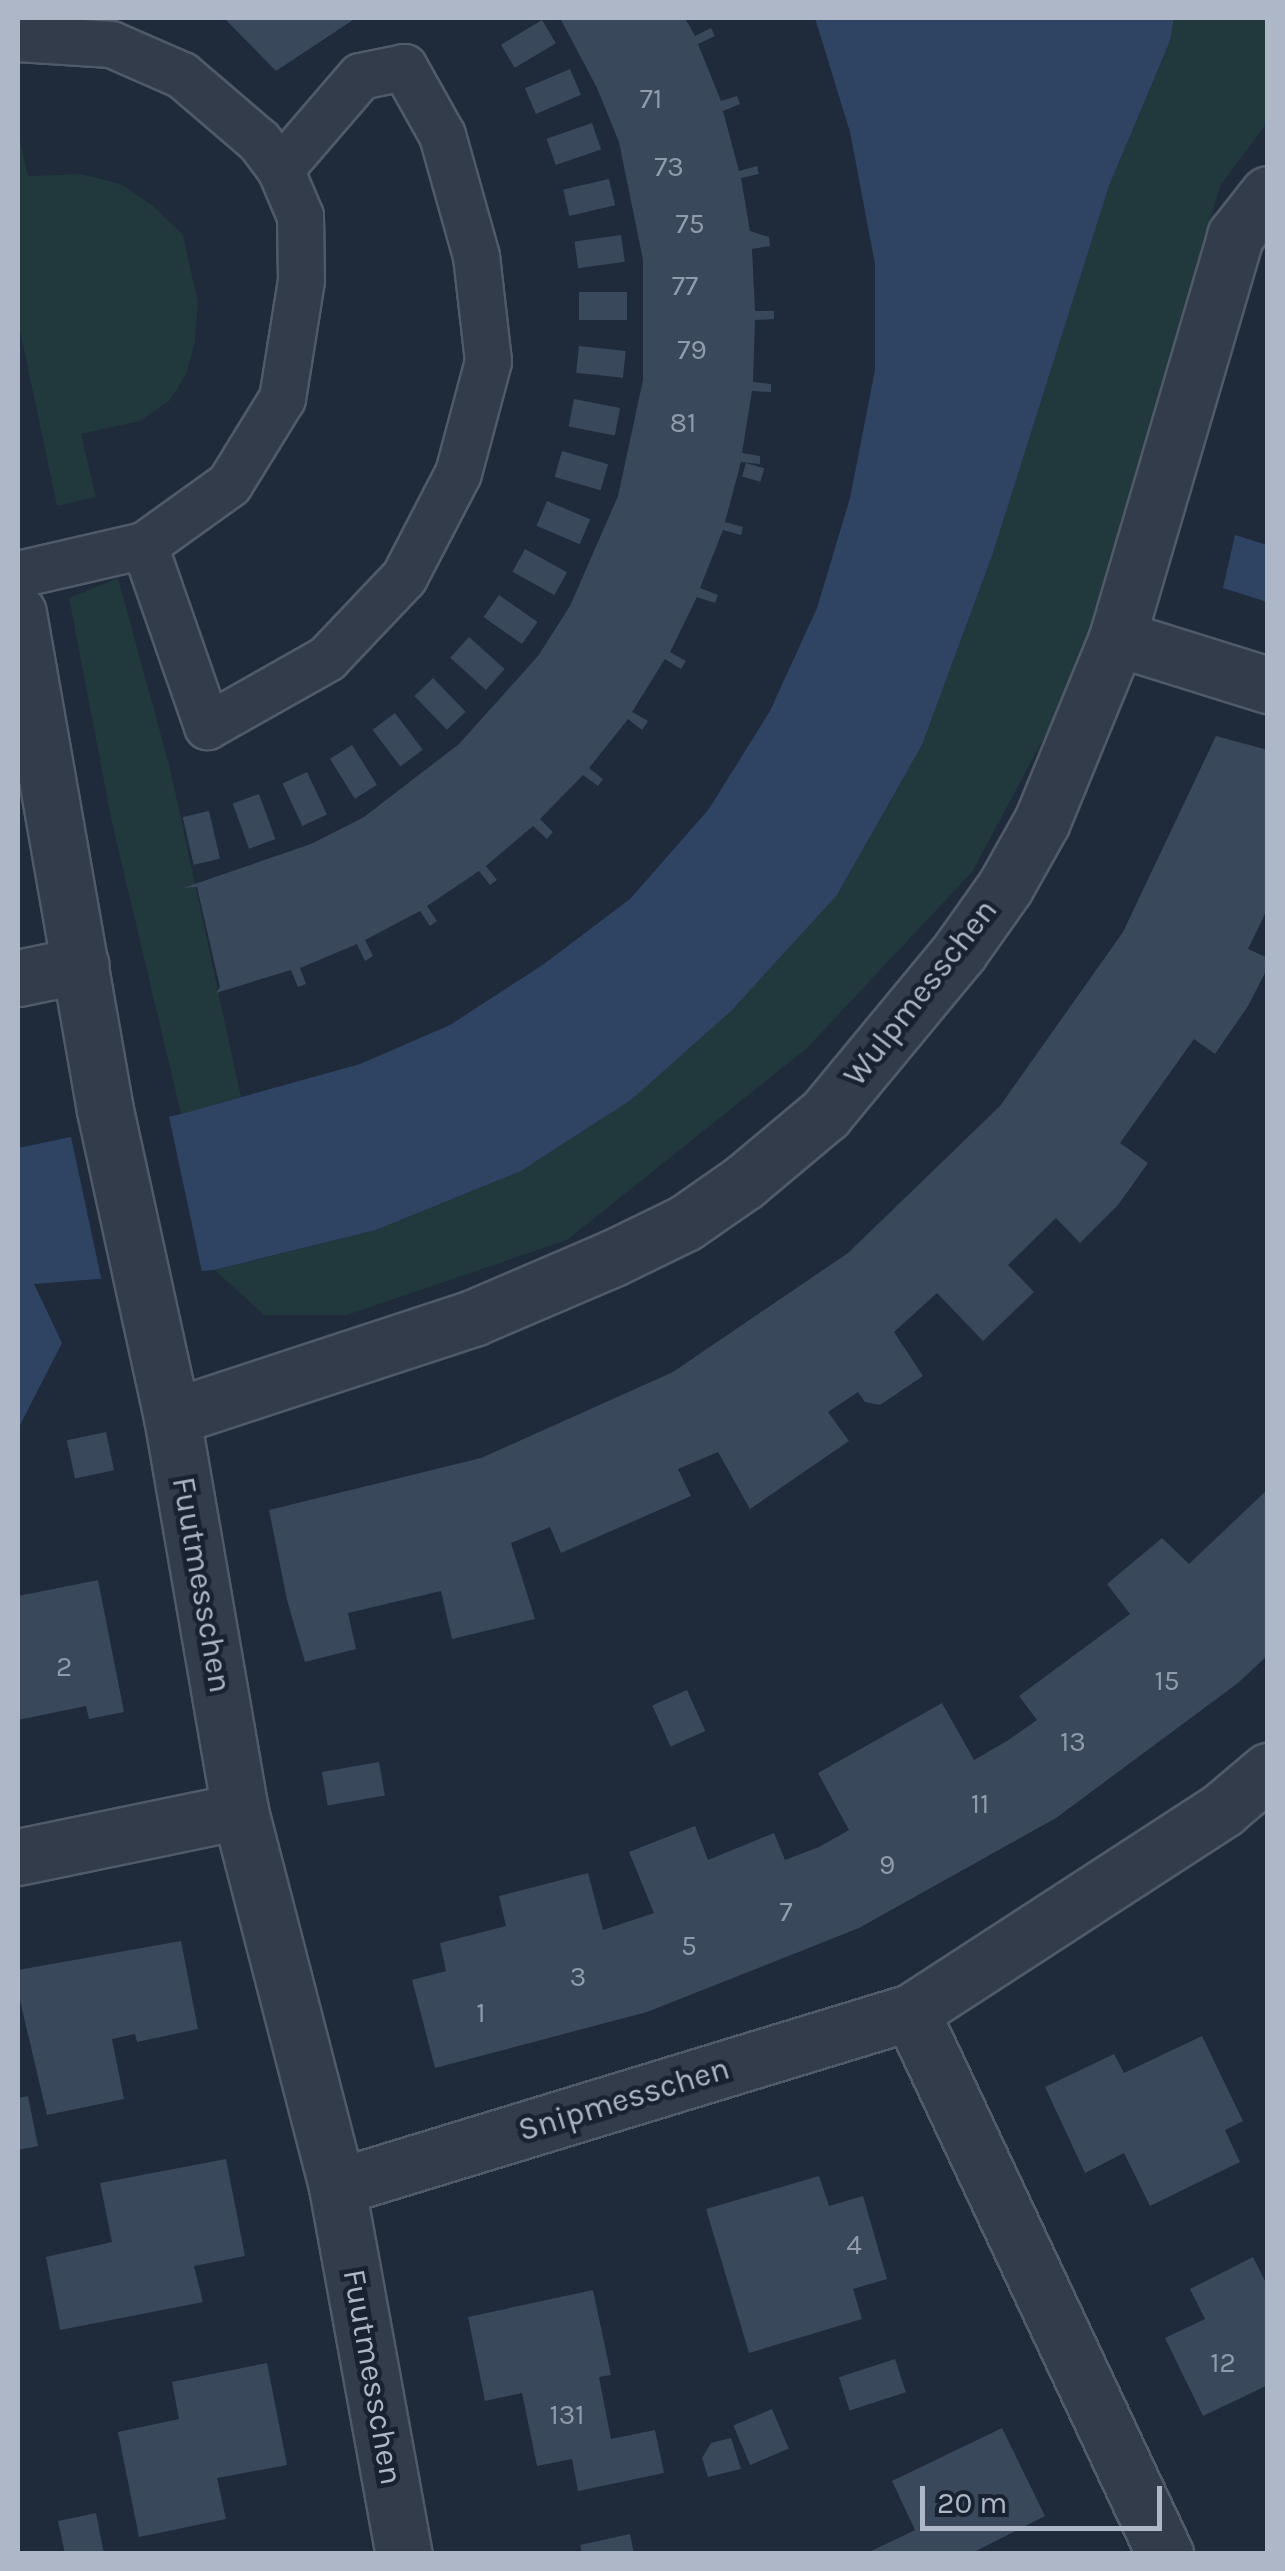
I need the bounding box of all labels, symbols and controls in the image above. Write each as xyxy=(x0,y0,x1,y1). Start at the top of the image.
house number: 71 xyxy=(640,82,662,116)
house number: 73 xyxy=(654,150,684,184)
house number: 75 xyxy=(676,207,704,241)
house number: 77 xyxy=(672,269,698,303)
house number: 79 xyxy=(677,333,707,367)
house number: 81 xyxy=(670,406,696,440)
street label: Wulpmesschen xyxy=(836,892,1006,1094)
street label: Fuutmesschen xyxy=(163,1474,239,1696)
house number: 2 xyxy=(56,1650,72,1684)
house number: 15 xyxy=(1154,1664,1180,1698)
house number: 13 xyxy=(1060,1725,1086,1759)
house number: 11 xyxy=(971,1787,989,1821)
house number: 9 xyxy=(879,1848,895,1882)
house number: 7 xyxy=(779,1895,793,1929)
house number: 5 xyxy=(681,1929,697,1963)
house number: 3 xyxy=(570,1960,586,1994)
house number: 1 xyxy=(476,1996,486,2030)
street label: Snipmesschen xyxy=(514,2050,734,2150)
house number: 4 xyxy=(846,2228,862,2262)
street label: Fuutmesschen xyxy=(334,2266,410,2488)
house number: 12 xyxy=(1210,2346,1236,2380)
house number: 131 xyxy=(549,2398,585,2432)
scale bar xyxy=(925,2466,1168,2528)
text: 20 m xyxy=(937,2485,1007,2521)

